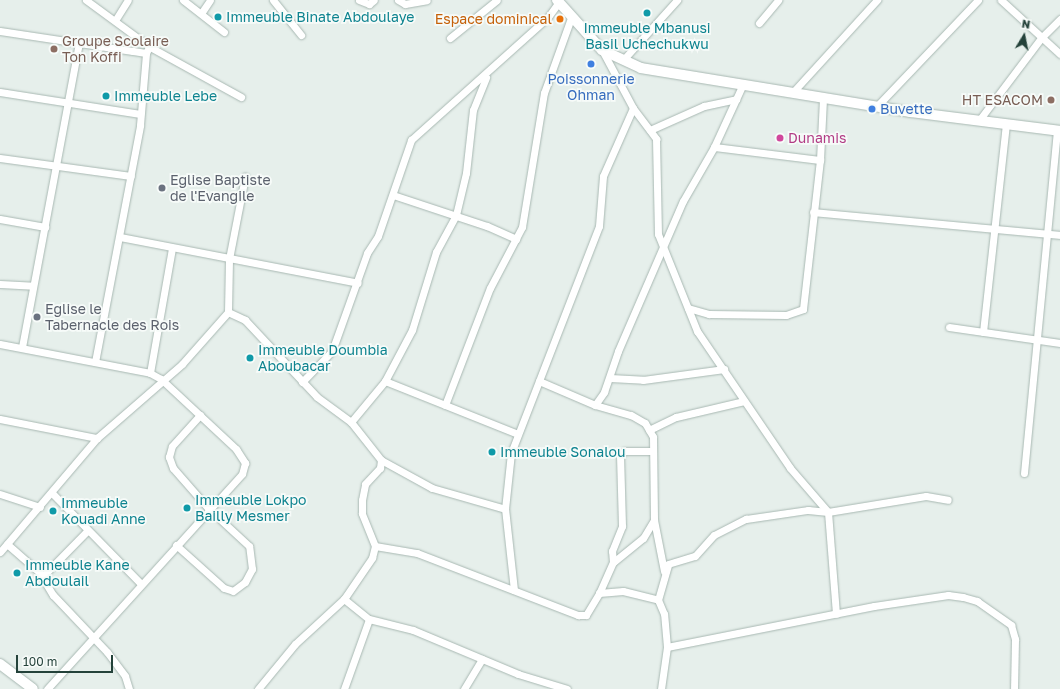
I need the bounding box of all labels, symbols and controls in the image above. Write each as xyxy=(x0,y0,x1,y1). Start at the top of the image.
marker: Immeuble Mbanusi Basil Uchechukwu xyxy=(642,8,652,18)
place label: Immeuble Binate Abdoulaye xyxy=(226,9,414,25)
place label: Espace dominical xyxy=(435,11,552,27)
marker: Immeuble Binate Abdoulaye xyxy=(213,12,223,22)
marker: Espace dominical xyxy=(555,14,565,24)
north arrow xyxy=(1004,16,1044,56)
text: N xyxy=(1021,17,1031,31)
place label: Immeuble Mbanusi Basil Uchechukwu xyxy=(583,20,711,52)
place label: Groupe Scolaire Ton Koffi xyxy=(62,33,169,66)
marker: Groupe Scolaire Ton Koffi xyxy=(49,44,59,54)
marker: Poissonnerie Ohman xyxy=(586,59,596,69)
place label: Poissonnerie Ohman xyxy=(547,71,635,104)
place label: Immeuble Lebe xyxy=(114,88,217,104)
marker: Immeuble Lebe xyxy=(101,91,111,101)
place label: HT ESACOM xyxy=(962,92,1043,108)
marker: HT ESACOM xyxy=(1046,95,1056,105)
place label: Buvette xyxy=(880,101,933,117)
marker: Buvette xyxy=(867,104,877,114)
place label: Dunamis xyxy=(788,130,846,146)
marker: Dunamis xyxy=(775,133,785,143)
place label: Eglise Baptiste de l'Evangile xyxy=(170,172,271,204)
marker: Eglise Baptiste de l'Evangile xyxy=(157,183,167,193)
place label: Eglise le Tabernacle des Rois xyxy=(45,301,179,334)
marker: Eglise le Tabernacle des Rois xyxy=(32,312,42,322)
place label: Immeuble Doumbia Aboubacar xyxy=(258,342,388,374)
marker: Immeuble Doumbia Aboubacar xyxy=(245,353,255,363)
place label: Immeuble Sonalou xyxy=(500,444,625,460)
marker: Immeuble Sonalou xyxy=(487,447,497,457)
place label: Immeuble Lokpo Bailly Mesmer xyxy=(195,492,306,524)
place label: Immeuble Kouadi Anne xyxy=(61,495,146,528)
marker: Immeuble Lokpo Bailly Mesmer xyxy=(182,503,192,513)
marker: Immeuble Kouadi Anne xyxy=(48,506,58,516)
place label: Immeuble Kane Abdoulail xyxy=(25,557,129,590)
marker: Immeuble Kane Abdoulail xyxy=(12,568,22,578)
scale bar xyxy=(18,647,115,673)
text: 100 m xyxy=(23,654,57,669)

